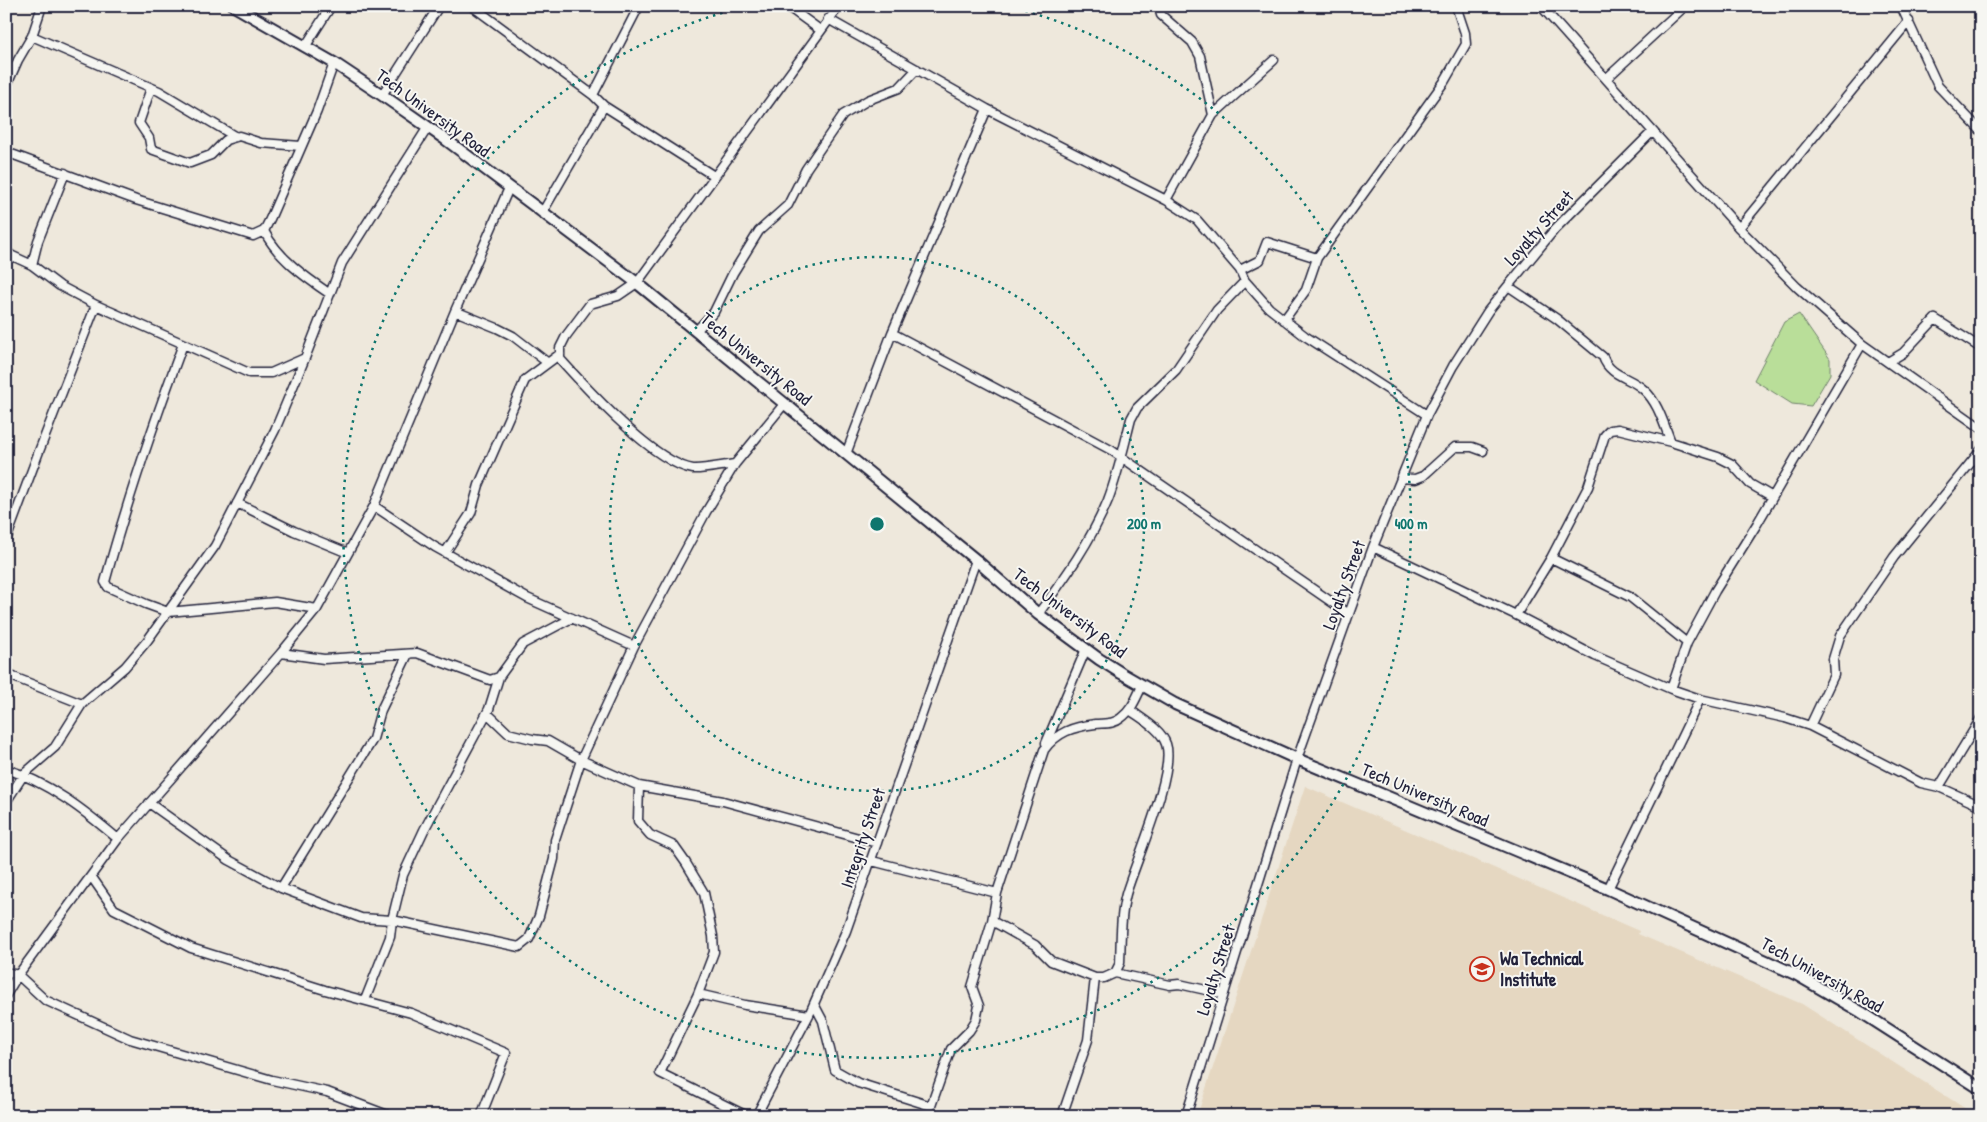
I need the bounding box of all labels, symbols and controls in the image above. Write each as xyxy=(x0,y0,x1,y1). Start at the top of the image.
street label: Tech University Road xyxy=(371,62,496,163)
street label: Loyalty Street xyxy=(1498,184,1580,271)
street label: Tech University Road xyxy=(696,306,817,411)
text: 200 m xyxy=(1127,513,1161,534)
text: 400 m xyxy=(1395,513,1427,534)
centre of rings xyxy=(868,515,886,533)
street label: Loyalty Street xyxy=(1316,536,1371,633)
street label: Tech University Road xyxy=(1008,562,1132,664)
street label: Tech University Road xyxy=(1358,756,1493,833)
street label: Integrity Street xyxy=(834,784,892,891)
street label: Loyalty Street xyxy=(1190,921,1241,1018)
street label: Tech University Road xyxy=(1757,931,1888,1018)
place label: Wa Technical Institute xyxy=(1500,946,1585,992)
school or university icon: Wa Technical Institute xyxy=(1469,956,1495,982)

